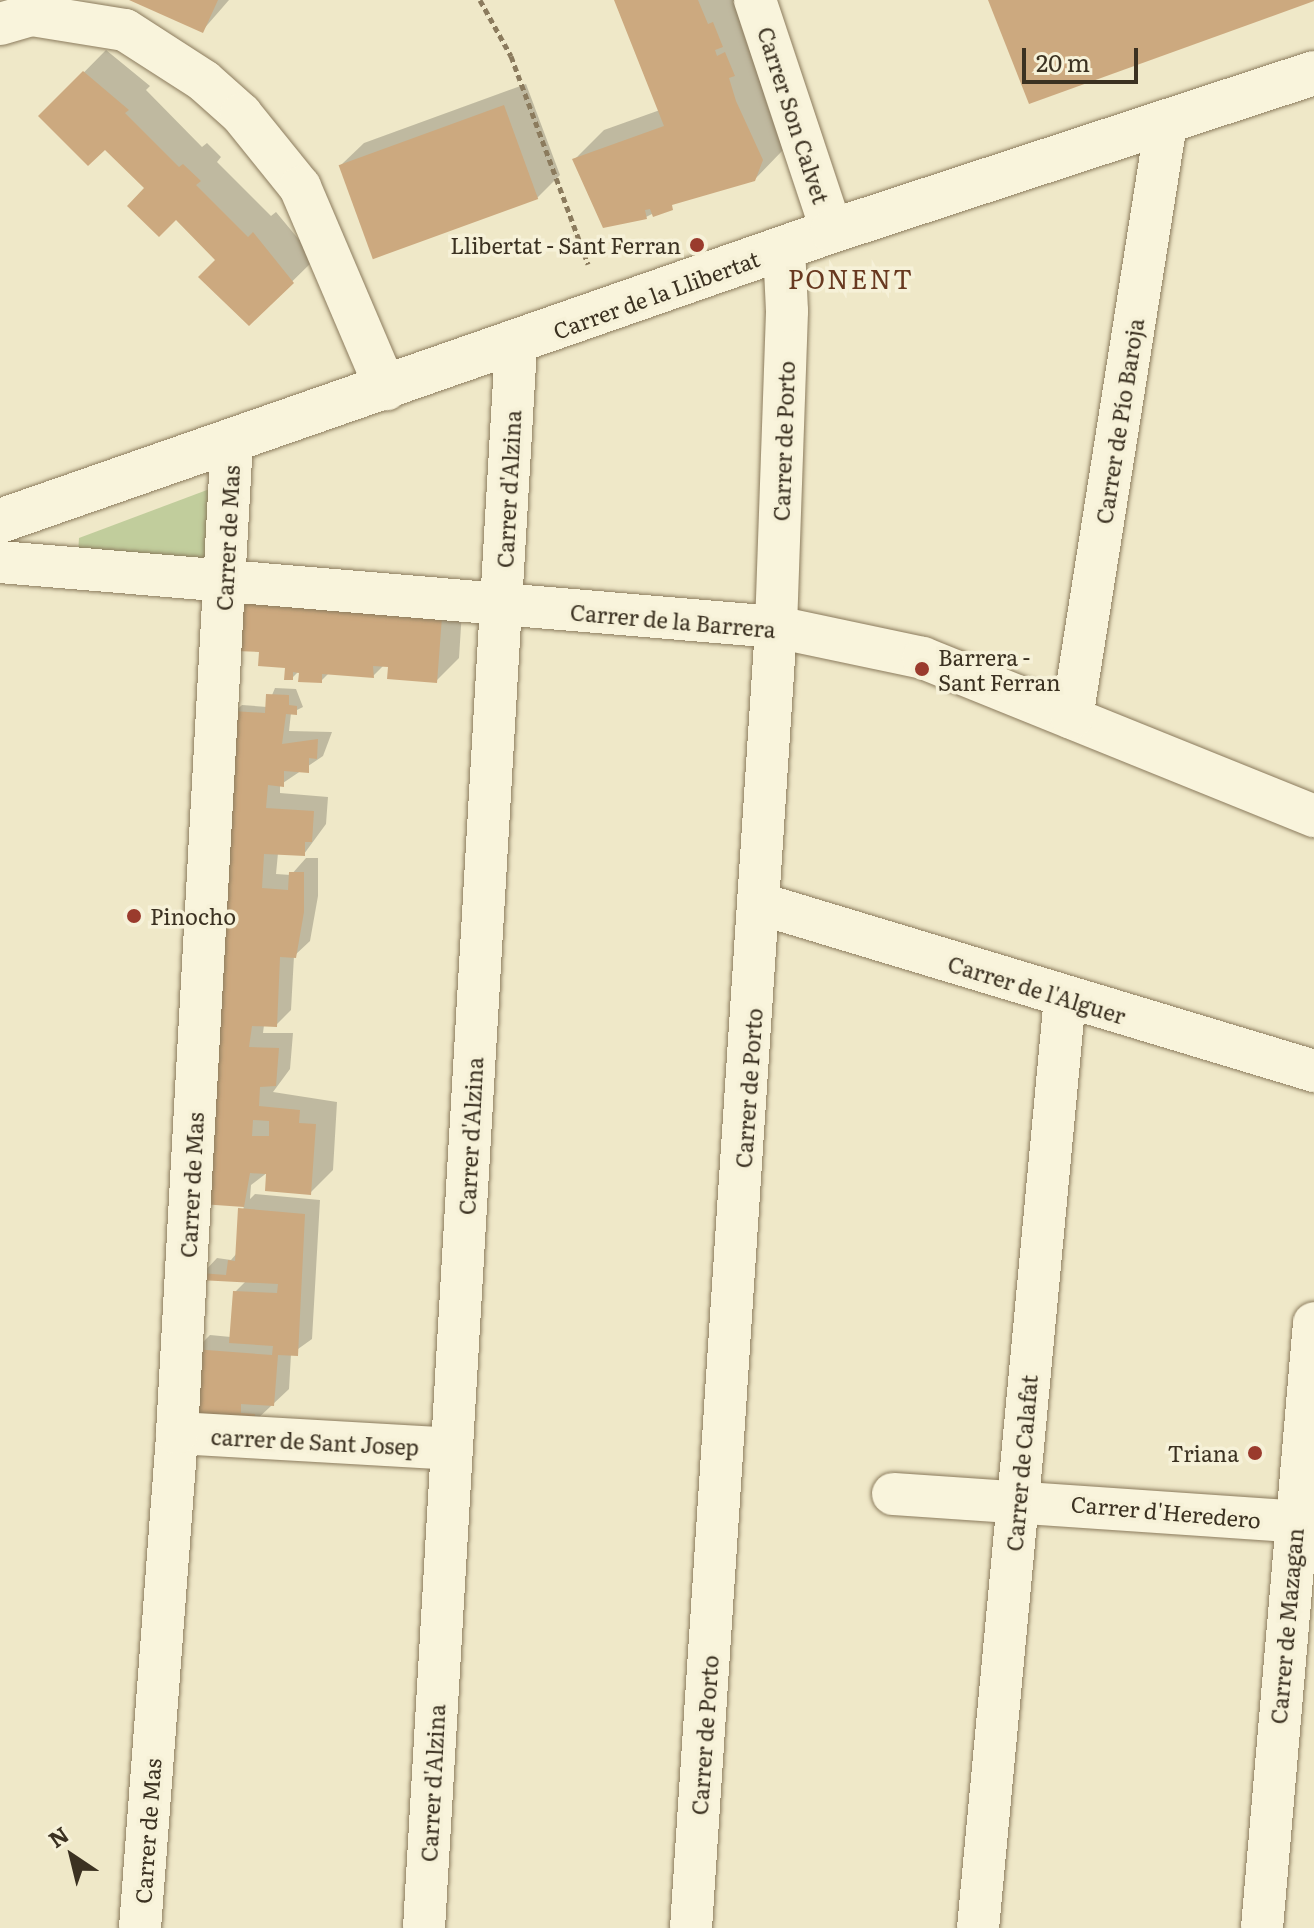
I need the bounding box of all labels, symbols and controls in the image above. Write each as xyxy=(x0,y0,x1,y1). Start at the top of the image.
street label: Carrer Son Calvet xyxy=(753,23,835,207)
scale bar xyxy=(1026,32,1142,82)
text: 20 m xyxy=(1036,44,1090,79)
place label: Llibertat - Sant Ferran xyxy=(450,232,681,258)
marker: Llibertat - Sant Ferran xyxy=(688,236,706,254)
street label: Carrer de la Llibertat xyxy=(549,244,763,344)
district label: PONENT xyxy=(788,262,914,294)
street label: Carrer de Pío Baroja xyxy=(1090,316,1148,526)
street label: Carrer de Porto xyxy=(767,360,799,522)
street label: Carrer d'Alzina xyxy=(491,409,525,569)
street label: Carrer de Mas xyxy=(210,465,244,611)
street label: Carrer de la Barrera xyxy=(569,598,777,642)
place label: Barrera - Sant Ferran xyxy=(938,643,1061,694)
marker: Barrera - Sant Ferran xyxy=(913,660,931,678)
place label: Pinocho xyxy=(150,903,236,929)
marker: Pinocho xyxy=(125,907,143,925)
street label: Carrer de l'Alguer xyxy=(945,949,1129,1029)
street label: Carrer de Porto xyxy=(729,1007,767,1169)
street label: Carrer d'Alzina xyxy=(453,1056,487,1216)
street label: Carrer de Mas xyxy=(174,1112,208,1258)
street label: Carrer de Calafat xyxy=(1000,1374,1042,1552)
street label: carrer de Sant Josep xyxy=(210,1422,420,1460)
place label: Triana xyxy=(1168,1440,1239,1466)
marker: Triana xyxy=(1246,1444,1264,1462)
street label: Carrer d'Heredero xyxy=(1070,1490,1262,1532)
street label: Carrer de Mazagan xyxy=(1264,1527,1308,1725)
street label: Carrer de Porto xyxy=(685,1654,723,1816)
street label: Carrer d'Alzina xyxy=(415,1703,449,1863)
street label: Carrer de Mas xyxy=(129,1757,165,1905)
north arrow xyxy=(32,1816,112,1896)
text: N xyxy=(41,1817,75,1855)

